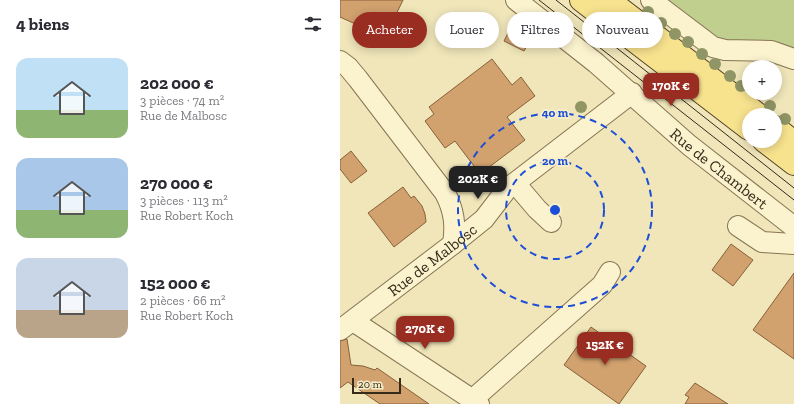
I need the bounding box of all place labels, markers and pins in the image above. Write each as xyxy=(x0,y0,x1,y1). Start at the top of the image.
pin: 170K € xyxy=(638,73,704,107)
pin: 202K € xyxy=(445,166,511,200)
centre of rings xyxy=(548,203,562,217)
pin: 270K € xyxy=(392,316,458,350)
pin: 152K € xyxy=(572,332,638,366)

